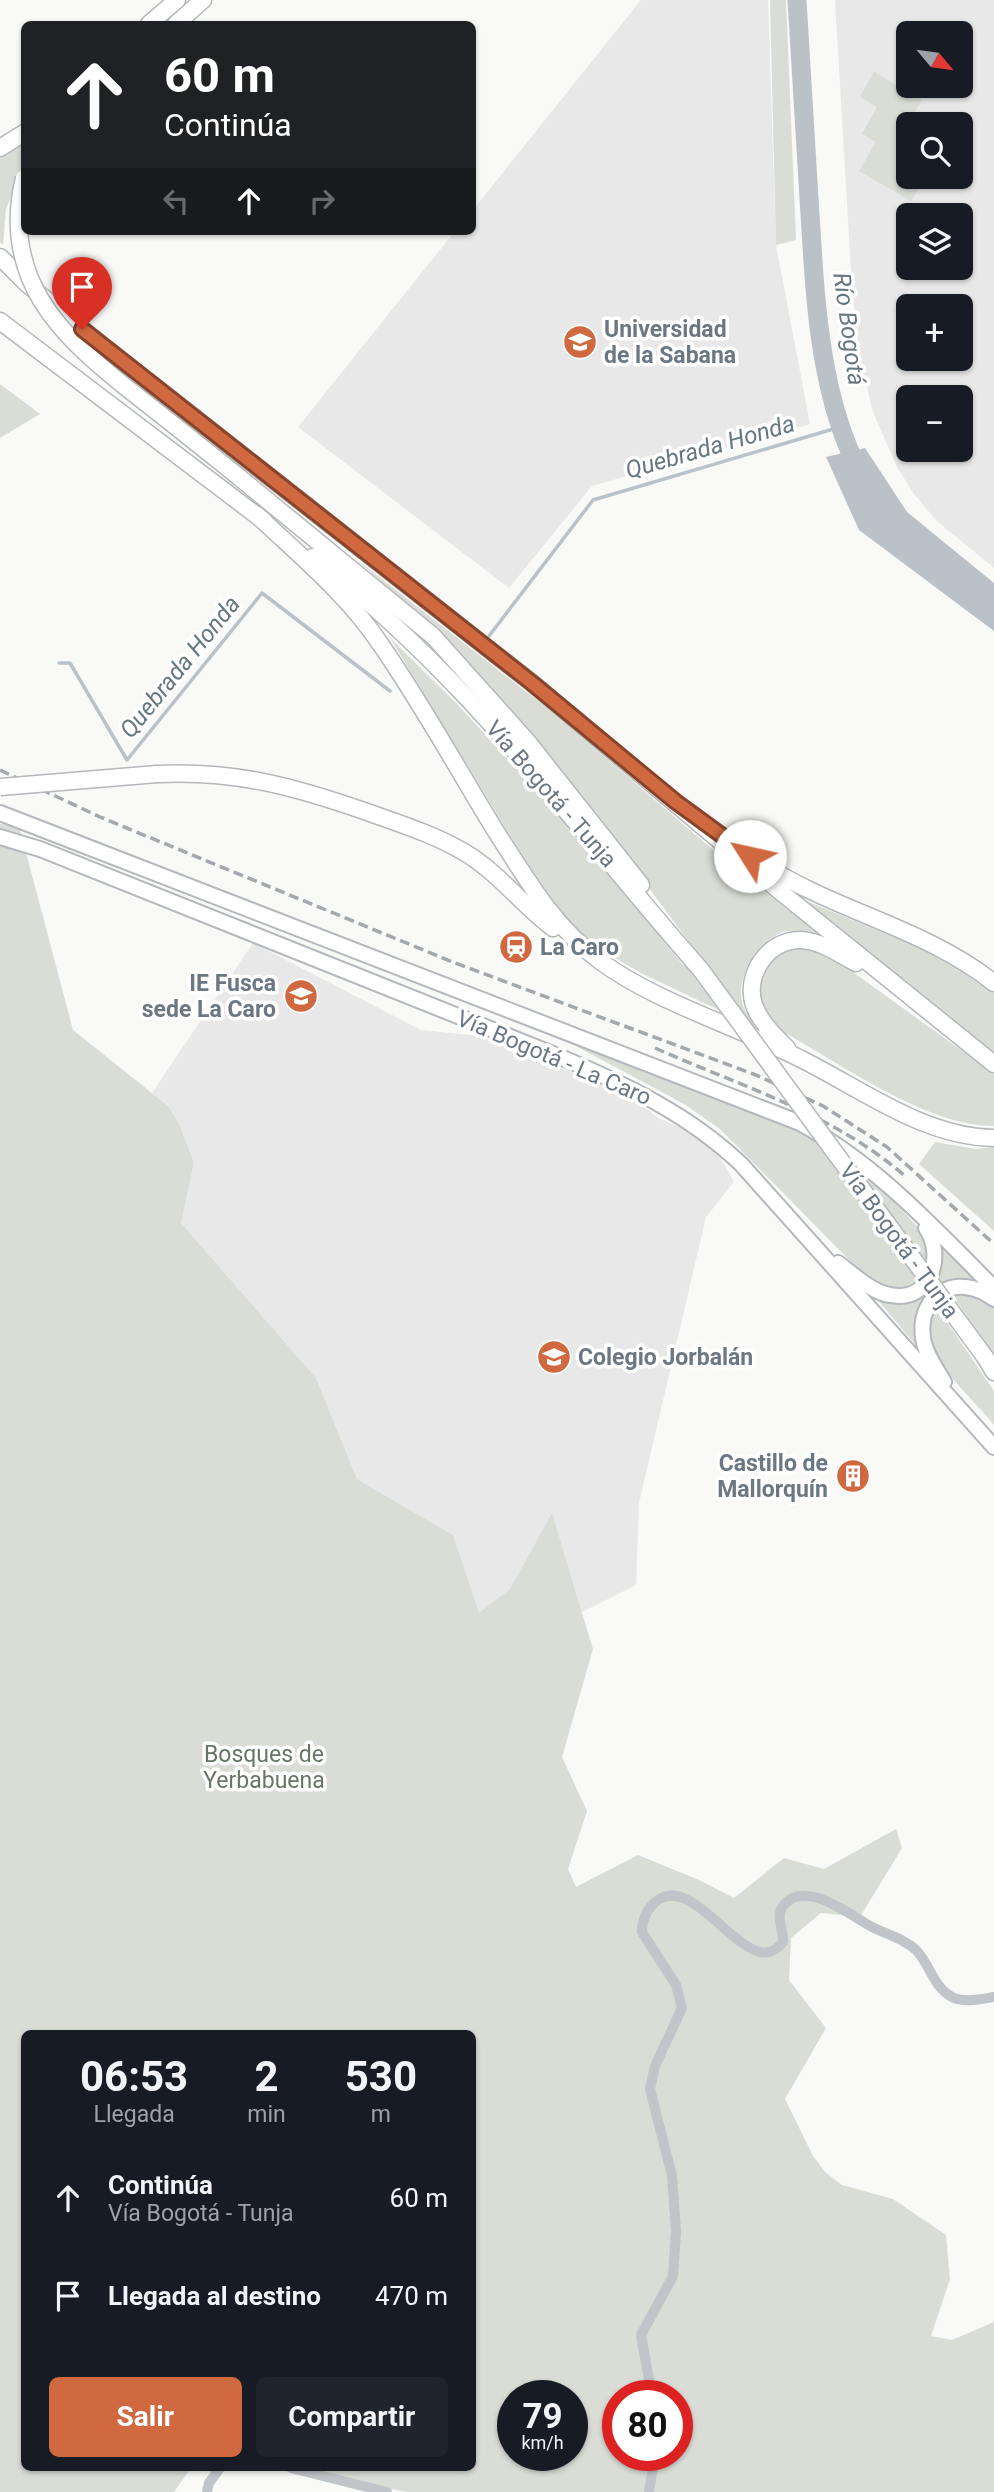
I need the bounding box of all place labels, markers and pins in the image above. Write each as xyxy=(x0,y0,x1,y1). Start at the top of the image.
pin xyxy=(52,257,112,329)
place label: Universidad de la Sabana xyxy=(604,316,736,369)
school or university icon: Universidad de la Sabana xyxy=(561,323,599,361)
station icon: La Caro xyxy=(497,928,535,966)
place label: La Caro xyxy=(540,934,619,961)
place label: IE Fusca sede La Caro xyxy=(142,970,276,1023)
school or university icon: IE Fusca sede La Caro xyxy=(282,977,320,1015)
school or university icon: Colegio Jorbalán xyxy=(535,1338,573,1376)
place label: Colegio Jorbalán xyxy=(578,1344,753,1371)
place label: Castillo de Mallorquín xyxy=(717,1450,828,1503)
building icon: Castillo de Mallorquín xyxy=(834,1457,872,1495)

